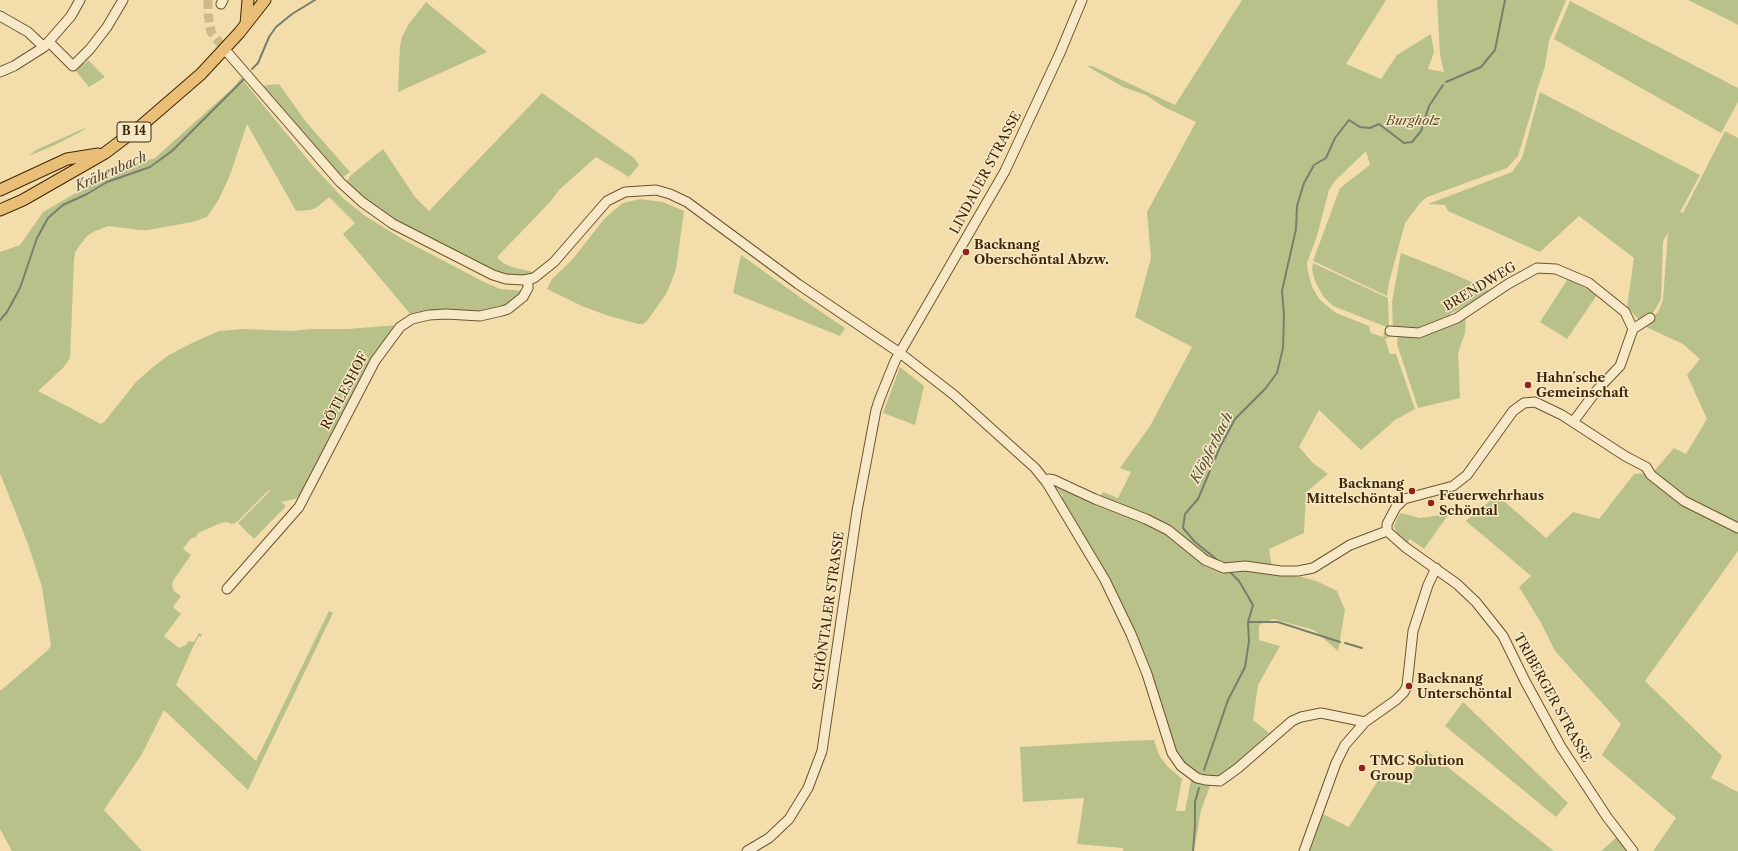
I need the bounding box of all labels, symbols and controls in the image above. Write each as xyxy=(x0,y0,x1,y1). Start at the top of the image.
street label: LINDAUER STRASSE xyxy=(947,109,1025,237)
park label: Burgholz xyxy=(1386,113,1440,129)
road number: B 14 xyxy=(117,122,151,142)
water label: Krähenbach xyxy=(72,149,150,195)
place label: Backnang Oberschöntal Abzw. xyxy=(974,237,1109,268)
marker: Backnang Oberschöntal Abzw. xyxy=(961,247,971,257)
street label: BRENDWEG xyxy=(1441,259,1519,315)
street label: RÖTLESHOF xyxy=(318,350,372,432)
place label: Hahn´sche Gemeinschaft xyxy=(1536,370,1629,401)
marker: Hahn´sche Gemeinschaft xyxy=(1523,380,1533,390)
water label: Klöpferbach xyxy=(1187,410,1237,486)
place label: Backnang Mittelschöntal xyxy=(1306,476,1404,507)
marker: Backnang Mittelschöntal xyxy=(1407,486,1417,496)
place label: Feuerwehrhaus Schöntal xyxy=(1439,488,1544,519)
marker: Feuerwehrhaus Schöntal xyxy=(1426,498,1436,508)
street label: SCHÖNTALER STRASSE xyxy=(810,531,848,691)
street label: TRIBERGER STRASSE xyxy=(1510,631,1594,765)
place label: Backnang Unterschöntal xyxy=(1417,671,1512,702)
marker: Backnang Unterschöntal xyxy=(1404,681,1414,691)
place label: TMC Solution Group xyxy=(1370,753,1464,784)
marker: TMC Solution Group xyxy=(1357,763,1367,773)

